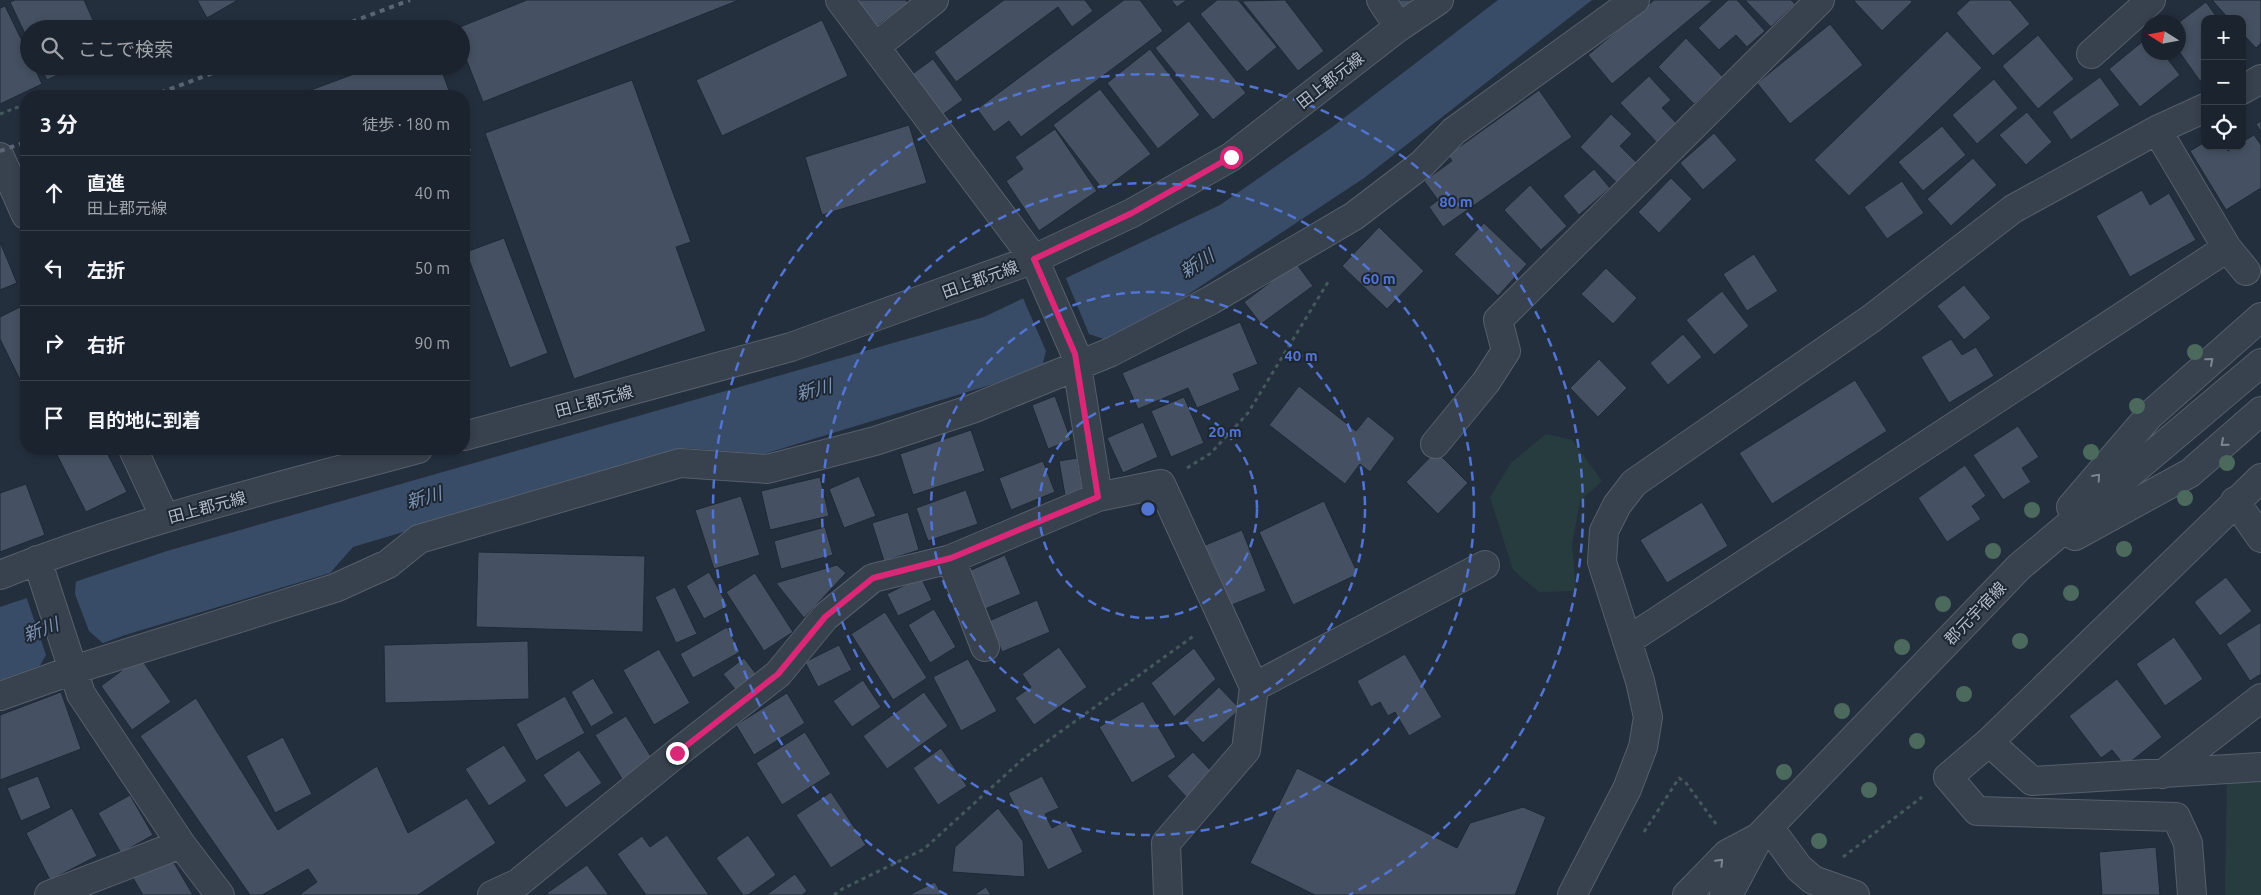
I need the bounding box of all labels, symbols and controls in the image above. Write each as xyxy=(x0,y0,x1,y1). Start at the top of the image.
north arrow xyxy=(2141,15,2186,60)
map controls xyxy=(2201,15,2246,150)
button: + xyxy=(2201,15,2246,60)
search box xyxy=(20,20,470,75)
icon: search xyxy=(38,34,66,62)
text: ここで検索 xyxy=(78,38,173,60)
street label: 田上郡元線 xyxy=(1293,48,1367,112)
button: − xyxy=(2201,60,2246,105)
button: locate xyxy=(2201,105,2246,150)
text: 3 分 xyxy=(40,112,78,136)
text: 徒歩 · 180 m xyxy=(362,115,450,133)
route start xyxy=(1220,146,1243,169)
text: 直進 xyxy=(87,172,125,194)
icon: ahead xyxy=(40,179,68,207)
text: 40 m xyxy=(414,184,450,202)
text: 80 m xyxy=(1439,193,1473,210)
text: 田上郡元線 xyxy=(87,199,167,217)
water label: 新川 xyxy=(1176,244,1219,281)
icon: left xyxy=(40,254,68,282)
street label: 田上郡元線 xyxy=(939,257,1021,301)
text: 左折 xyxy=(87,259,125,281)
text: 50 m xyxy=(414,259,450,277)
text: 60 m xyxy=(1362,270,1396,287)
icon: right xyxy=(40,329,68,357)
text: 右折 xyxy=(87,334,125,356)
text: 90 m xyxy=(414,334,450,352)
text: 40 m xyxy=(1284,347,1318,364)
one-way arrow xyxy=(2205,358,2214,367)
water label: 新川 xyxy=(794,374,836,403)
street label: 田上郡元線 xyxy=(553,382,635,420)
icon: arrive xyxy=(40,404,68,432)
text: 目的地に到着 xyxy=(87,409,201,431)
text: 20 m xyxy=(1208,423,1242,440)
one-way arrow xyxy=(2221,437,2230,446)
one-way arrow xyxy=(2091,473,2100,482)
water label: 新川 xyxy=(404,482,446,512)
street label: 田上郡元線 xyxy=(166,488,248,526)
centre of rings xyxy=(1139,500,1157,518)
street label: 郡元宇宿線 xyxy=(1941,578,2009,648)
water label: 新川 xyxy=(20,613,63,645)
route end xyxy=(666,742,689,765)
one-way arrow xyxy=(1714,858,1723,867)

